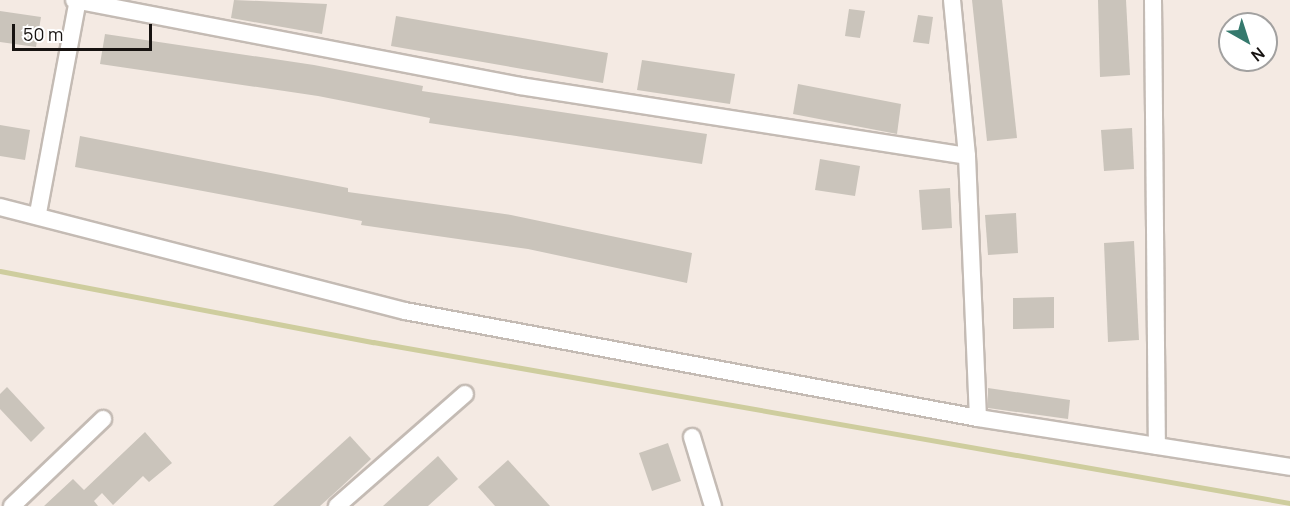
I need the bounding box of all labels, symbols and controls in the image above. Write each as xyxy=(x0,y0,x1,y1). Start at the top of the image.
scale bar xyxy=(15,12,154,50)
north arrow xyxy=(1218,12,1278,72)
text: 50 m xyxy=(23,22,63,46)
text: N xyxy=(1247,42,1269,67)

